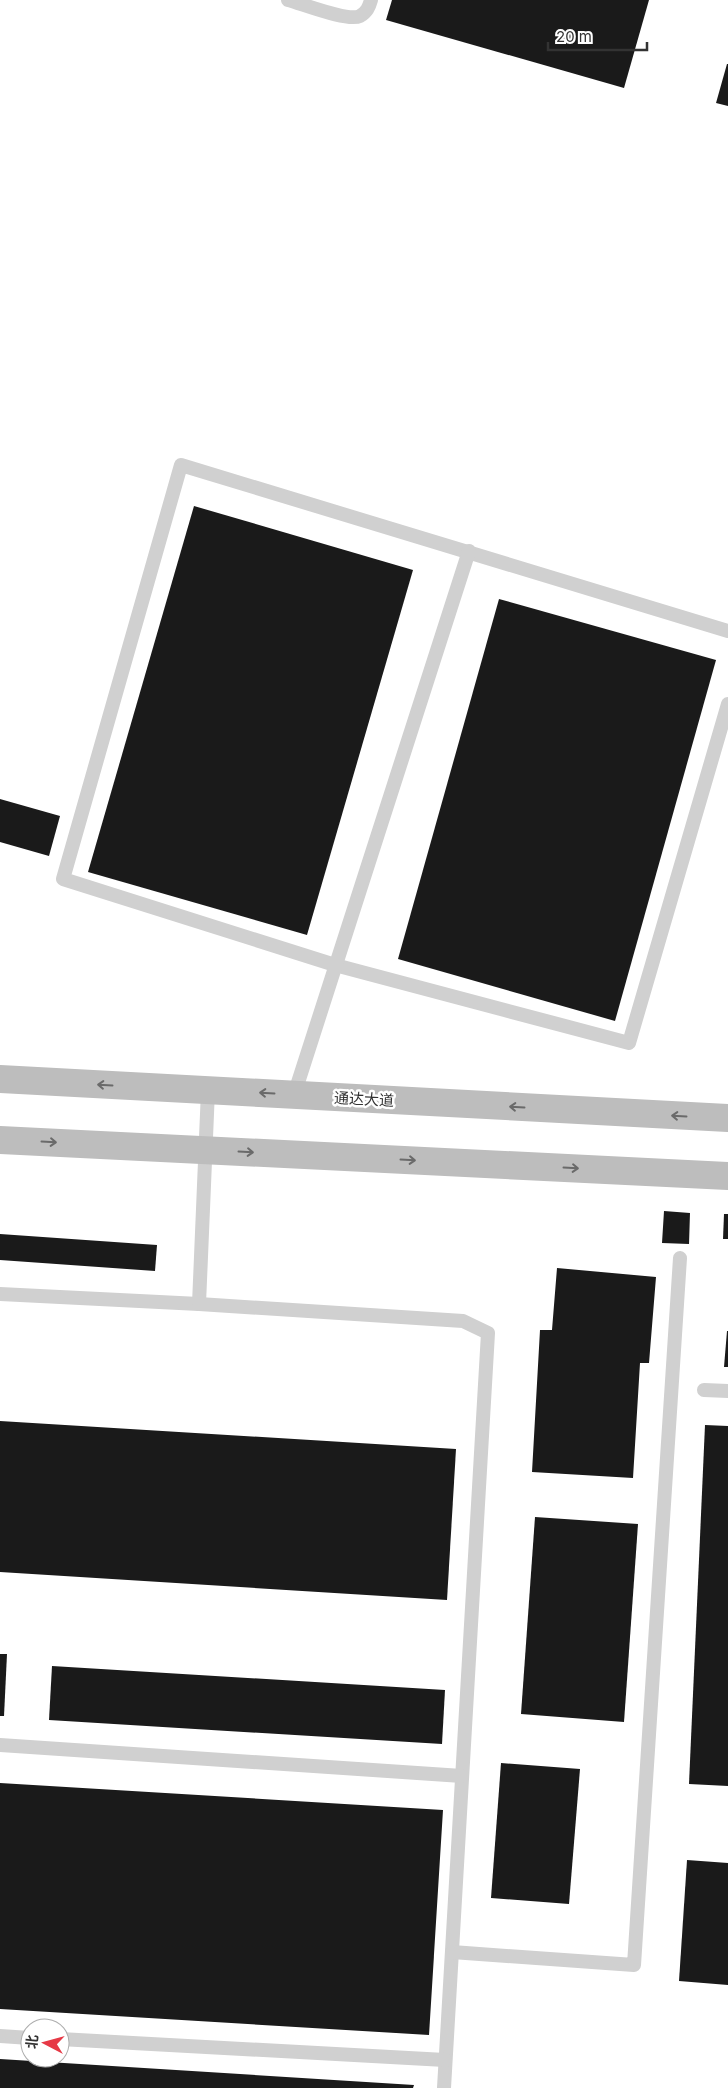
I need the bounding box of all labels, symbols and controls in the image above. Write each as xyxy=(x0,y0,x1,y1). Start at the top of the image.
scale bar xyxy=(548,20,647,52)
text: 20 m xyxy=(556,27,592,46)
one-way arrow xyxy=(97,1080,113,1089)
street label: 通达大道 xyxy=(334,1088,394,1110)
one-way arrow xyxy=(260,1089,276,1098)
one-way arrow xyxy=(509,1102,525,1111)
one-way arrow xyxy=(672,1111,688,1120)
one-way arrow xyxy=(40,1137,56,1147)
one-way arrow xyxy=(238,1147,254,1156)
one-way arrow xyxy=(400,1155,416,1164)
one-way arrow xyxy=(562,1163,578,1172)
north arrow xyxy=(20,2018,70,2068)
text: 北 xyxy=(22,2034,41,2049)

